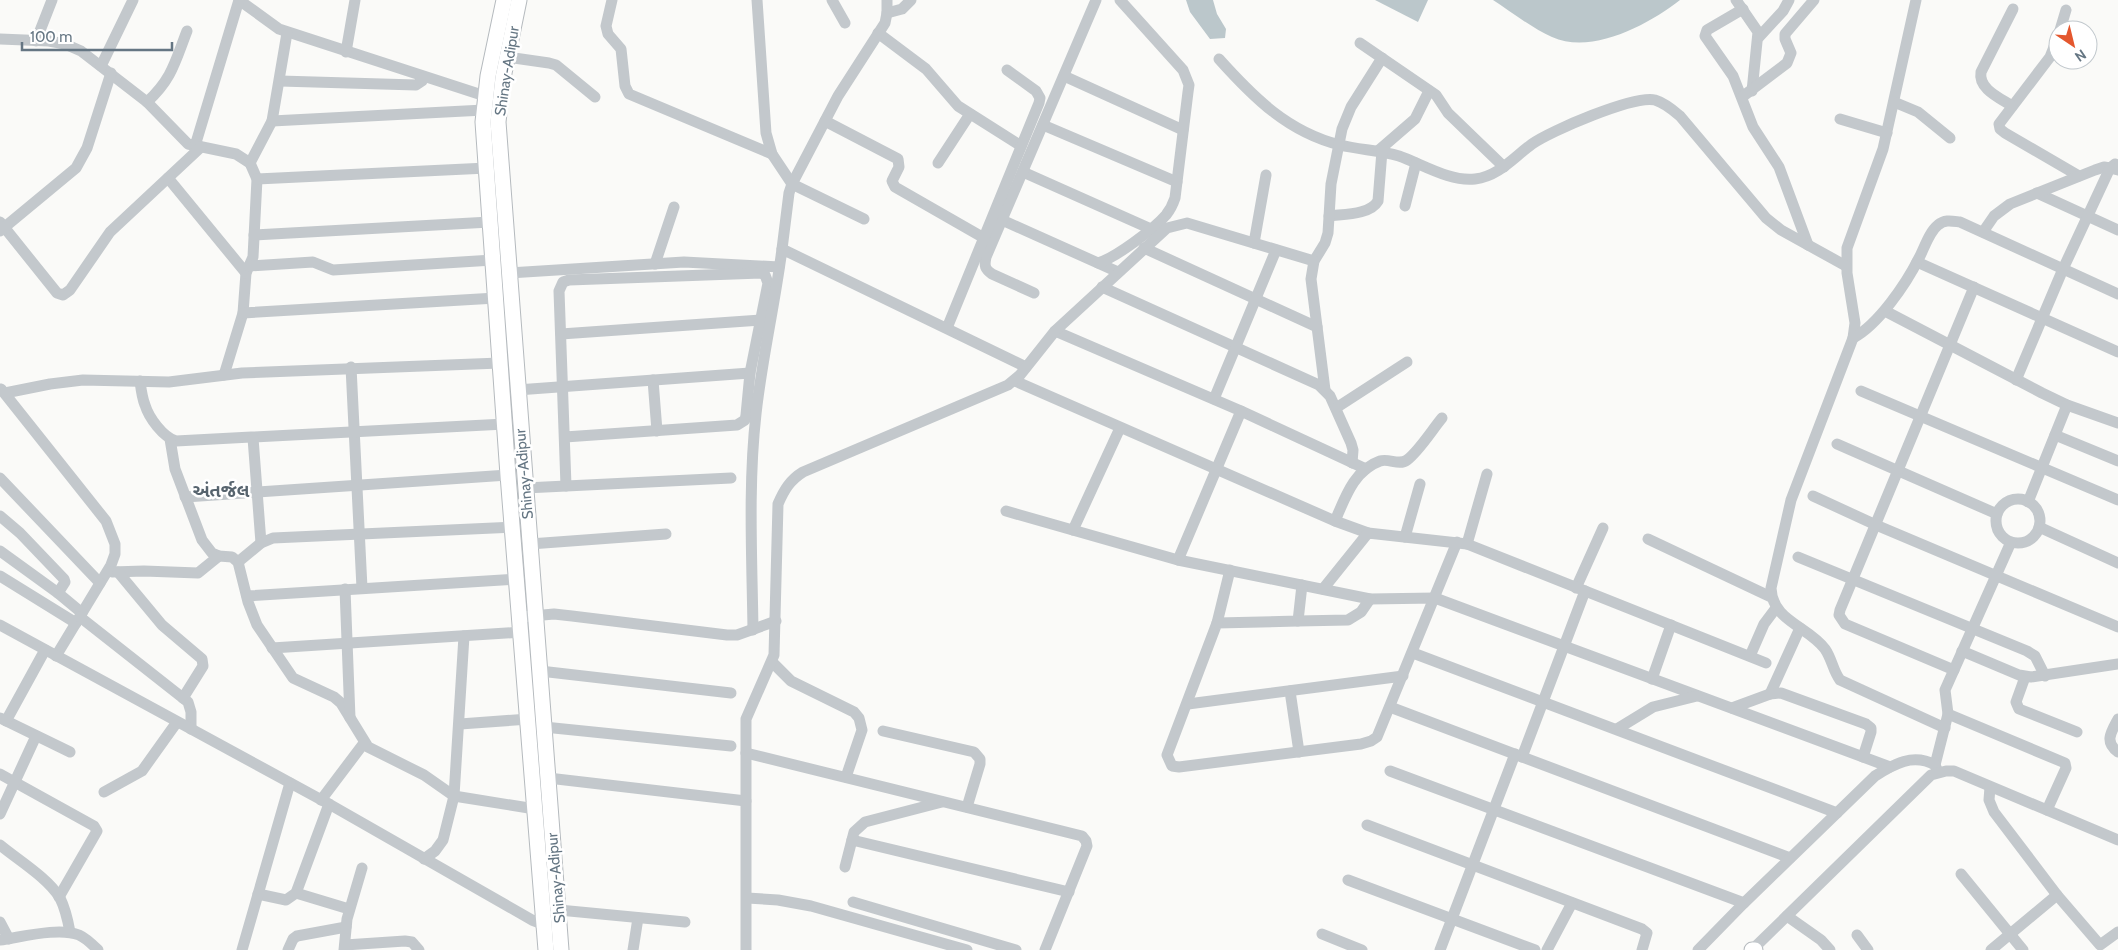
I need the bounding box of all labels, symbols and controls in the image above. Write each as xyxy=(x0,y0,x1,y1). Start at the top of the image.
scale bar xyxy=(22,20,172,52)
north arrow xyxy=(2048,20,2098,70)
street label: Shinay-Adipur xyxy=(491,25,523,117)
text: 100 m xyxy=(30,28,72,46)
text: N xyxy=(2071,45,2090,66)
street label: Shinay-Adipur xyxy=(511,428,537,520)
district label: અંતર્જલ xyxy=(193,480,250,502)
street label: Shinay-Adipur xyxy=(543,832,569,924)

